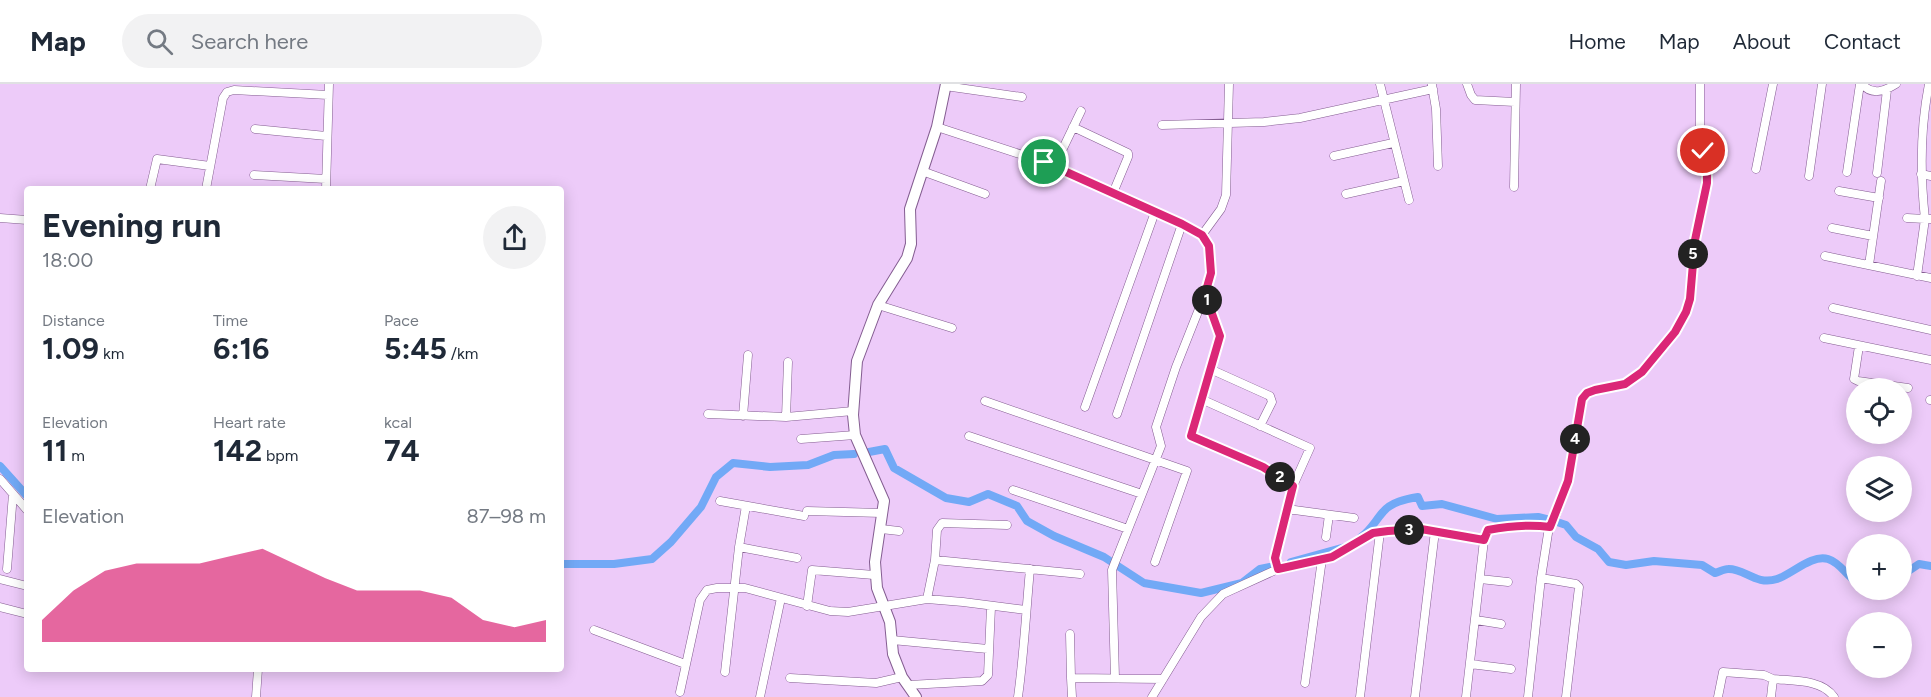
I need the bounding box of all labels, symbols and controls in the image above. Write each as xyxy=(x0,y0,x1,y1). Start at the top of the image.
search box xyxy=(122,14,542,68)
text: Map xyxy=(30,24,86,58)
icon: search xyxy=(143,25,176,58)
text: Search here xyxy=(191,28,308,55)
text: Home xyxy=(1569,29,1626,54)
text: Map xyxy=(1659,29,1700,54)
text: About xyxy=(1733,29,1791,54)
text: Contact xyxy=(1824,29,1901,54)
pin xyxy=(1677,125,1728,176)
icon: check xyxy=(1686,134,1719,167)
pin xyxy=(1018,136,1069,187)
icon: arrive xyxy=(1027,145,1060,178)
text: Evening run xyxy=(42,206,221,245)
button: share xyxy=(483,206,546,269)
pin: 5 xyxy=(1678,239,1708,269)
text: 5 xyxy=(1688,244,1698,263)
text: 18:00 xyxy=(42,248,93,272)
pin: 1 xyxy=(1192,285,1222,315)
text: 1 xyxy=(1204,290,1210,309)
text: Distance xyxy=(42,311,105,330)
text: Time xyxy=(213,311,248,330)
text: Pace xyxy=(384,311,419,330)
text: 1.09 xyxy=(42,330,99,367)
text: 6:16 xyxy=(213,330,270,367)
text: 5:45 xyxy=(384,330,447,367)
text: km xyxy=(99,344,124,363)
text: /km xyxy=(447,344,478,363)
map controls xyxy=(1846,378,1912,678)
button: locate xyxy=(1846,378,1912,444)
text: Elevation xyxy=(42,413,108,432)
text: Heart rate xyxy=(213,413,286,432)
text: kcal xyxy=(384,413,412,432)
pin: 4 xyxy=(1560,424,1590,454)
text: 4 xyxy=(1570,429,1580,448)
text: 11 xyxy=(42,432,67,469)
text: 142 xyxy=(213,432,262,469)
text: 74 xyxy=(384,432,420,469)
text: m xyxy=(67,446,85,465)
text: bpm xyxy=(262,446,298,465)
button: layers xyxy=(1846,456,1912,522)
pin: 2 xyxy=(1265,462,1295,492)
text: 2 xyxy=(1275,467,1285,486)
text: Elevation xyxy=(42,504,124,528)
text: 87–98 m xyxy=(466,504,546,528)
pin: 3 xyxy=(1394,515,1424,545)
text: 3 xyxy=(1405,520,1413,539)
button: + xyxy=(1846,534,1912,600)
button: − xyxy=(1846,612,1912,678)

